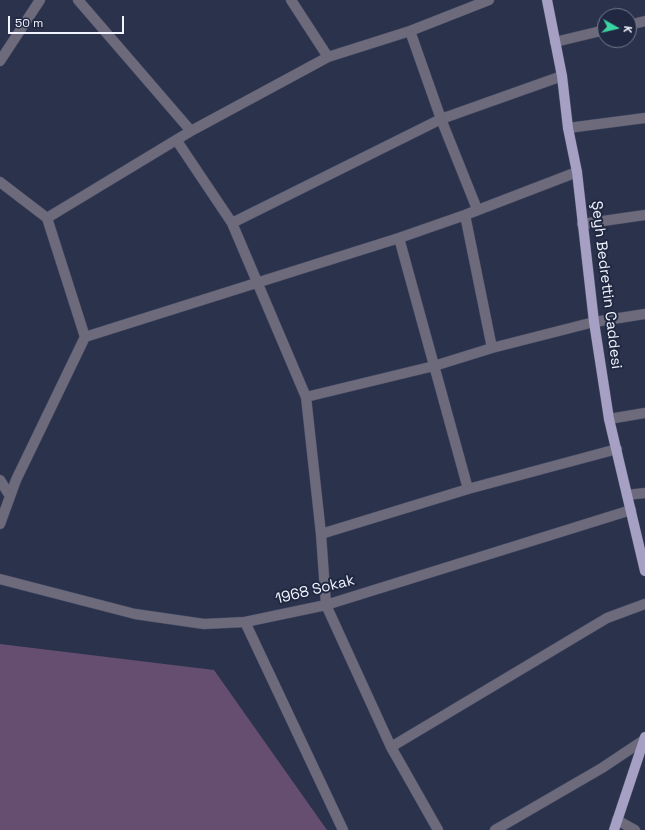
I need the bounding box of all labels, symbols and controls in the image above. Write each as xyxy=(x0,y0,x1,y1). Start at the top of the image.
scale bar xyxy=(10,8,126,34)
north arrow xyxy=(597,8,637,48)
text: 50 m xyxy=(15,15,43,31)
text: K xyxy=(620,25,635,34)
street label: Şeyh Bedrettin Caddesi xyxy=(587,200,625,370)
street label: 1968 Sokak xyxy=(274,571,356,609)

